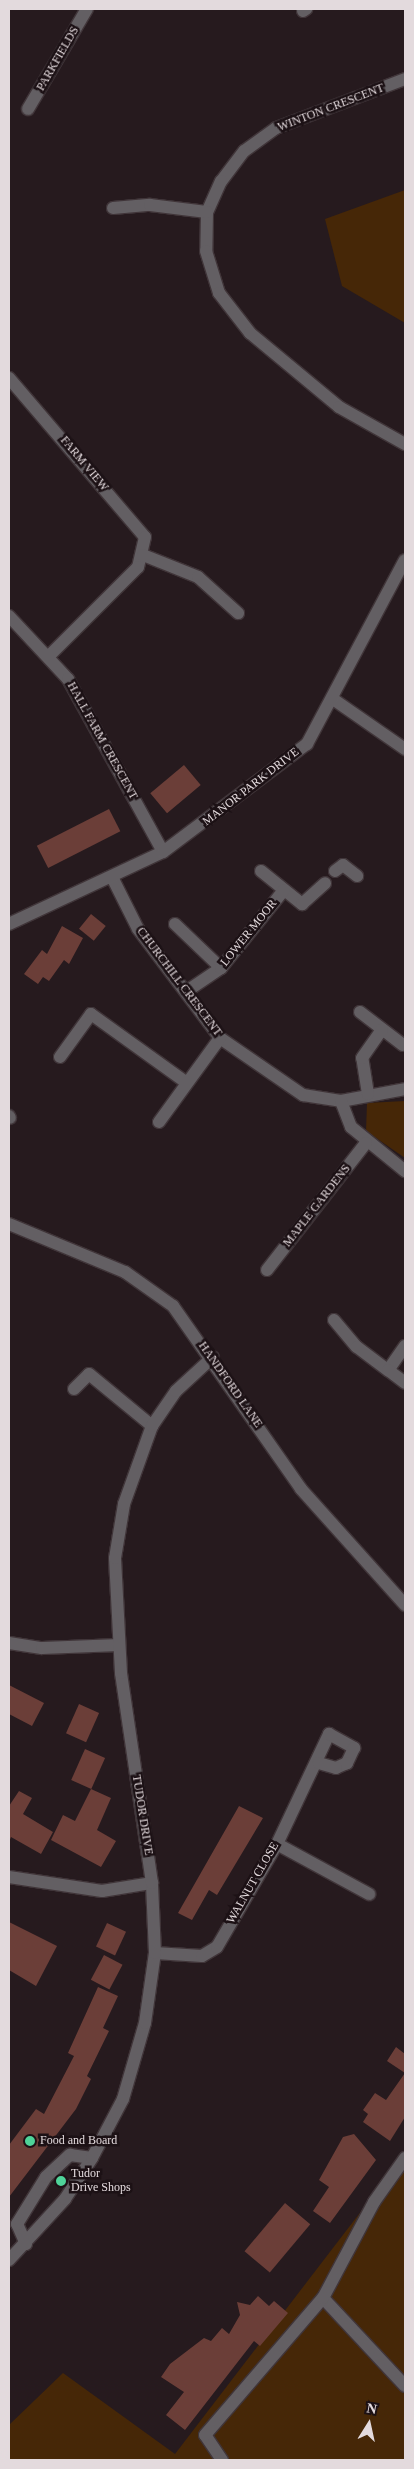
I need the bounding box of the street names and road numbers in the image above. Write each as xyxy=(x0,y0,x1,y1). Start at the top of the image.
street label: PARKFIELDS xyxy=(34,24,82,94)
street label: WINTON CRESCENT xyxy=(276,81,386,135)
street label: FARM VIEW xyxy=(57,434,111,494)
street label: HALL FARM CRESCENT xyxy=(64,680,140,802)
street label: MANOR PARK DRIVE xyxy=(200,745,302,829)
street label: LOWER MOOR xyxy=(218,897,280,969)
street label: CHURCHILL CRESCENT xyxy=(133,925,225,1039)
street label: MAPLE GARDENS xyxy=(280,1162,354,1250)
street label: HANDFORD LANE xyxy=(195,1339,265,1431)
street label: TUDOR DRIVE xyxy=(129,1774,155,1856)
street label: WALNUT CLOSE xyxy=(224,1840,282,1926)

